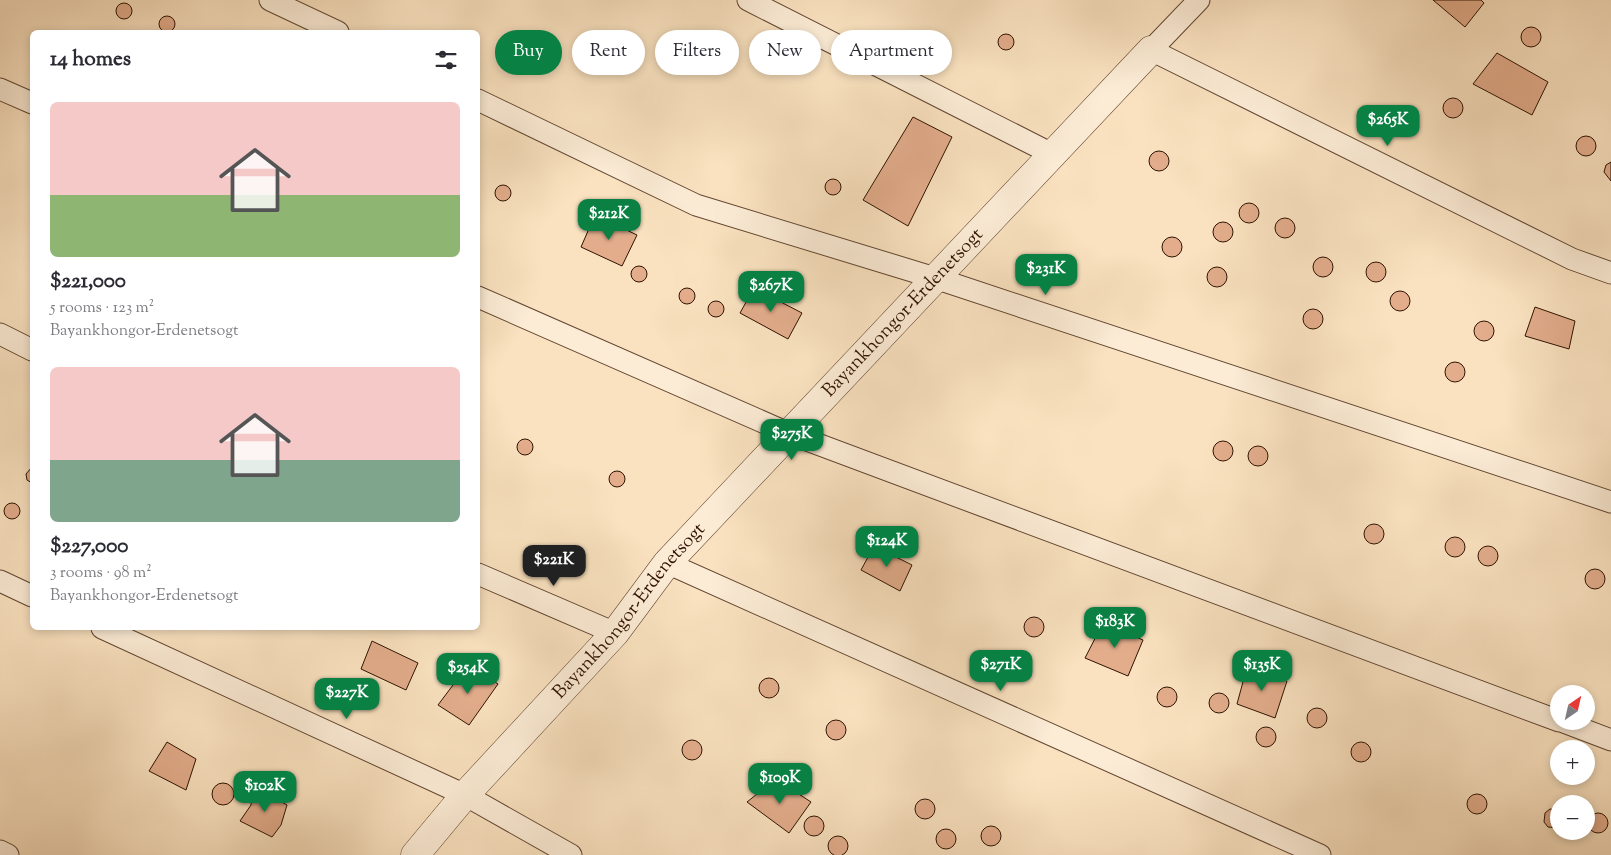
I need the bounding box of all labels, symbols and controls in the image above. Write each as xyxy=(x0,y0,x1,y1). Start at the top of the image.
chip: Buy xyxy=(495,30,562,75)
chip: Rent xyxy=(572,30,645,75)
chip: Filters xyxy=(655,30,739,75)
chip: New xyxy=(749,30,821,75)
chip: Apartment xyxy=(831,30,952,75)
text: 14 homes xyxy=(50,45,131,75)
icon: filters xyxy=(432,46,460,74)
pin: $265K xyxy=(1353,104,1423,147)
text: $265K xyxy=(1367,109,1409,132)
icon: home xyxy=(210,135,300,225)
pin: $212K xyxy=(574,198,644,241)
text: $212K xyxy=(589,203,629,226)
street label: Bayankhongor-Erdenetsogt xyxy=(816,222,990,404)
pin: $231K xyxy=(1011,254,1081,296)
text: $231K xyxy=(1026,258,1066,281)
text: $221,000 xyxy=(50,267,126,297)
pin: $267K xyxy=(736,270,806,313)
text: $267K xyxy=(749,275,793,298)
text: 5 rooms · 123 m² xyxy=(50,297,154,320)
text: Bayankhongor-Erdenetsogt xyxy=(50,320,238,343)
icon: home xyxy=(210,400,300,490)
pin: $275K xyxy=(757,418,827,461)
text: $275K xyxy=(771,423,813,446)
street label: Bayankhongor-Erdenetsogt xyxy=(547,516,712,705)
pin: $124K xyxy=(852,526,922,568)
text: $124K xyxy=(866,530,908,553)
text: $227,000 xyxy=(50,532,128,562)
pin: $221K xyxy=(519,544,589,587)
text: $221K xyxy=(534,549,574,572)
text: 3 rooms · 98 m² xyxy=(50,562,152,585)
text: Bayankhongor-Erdenetsogt xyxy=(50,585,238,608)
pin: $183K xyxy=(1080,606,1150,649)
text: $183K xyxy=(1095,611,1135,634)
pin: $271K xyxy=(966,650,1036,692)
pin: $135K xyxy=(1227,650,1297,692)
pin: $254K xyxy=(433,652,503,695)
text: $271K xyxy=(980,654,1022,677)
text: $135K xyxy=(1243,654,1281,677)
text: $254K xyxy=(447,657,489,680)
pin: $227K xyxy=(312,678,382,720)
text: $227K xyxy=(325,682,369,705)
north arrow xyxy=(1550,685,1595,730)
map controls xyxy=(1550,685,1595,840)
button: + xyxy=(1550,740,1595,785)
pin: $109K xyxy=(745,762,815,805)
text: $109K xyxy=(759,767,801,790)
pin: $102K xyxy=(230,770,300,813)
text: $102K xyxy=(244,775,286,798)
button: − xyxy=(1550,795,1595,840)

